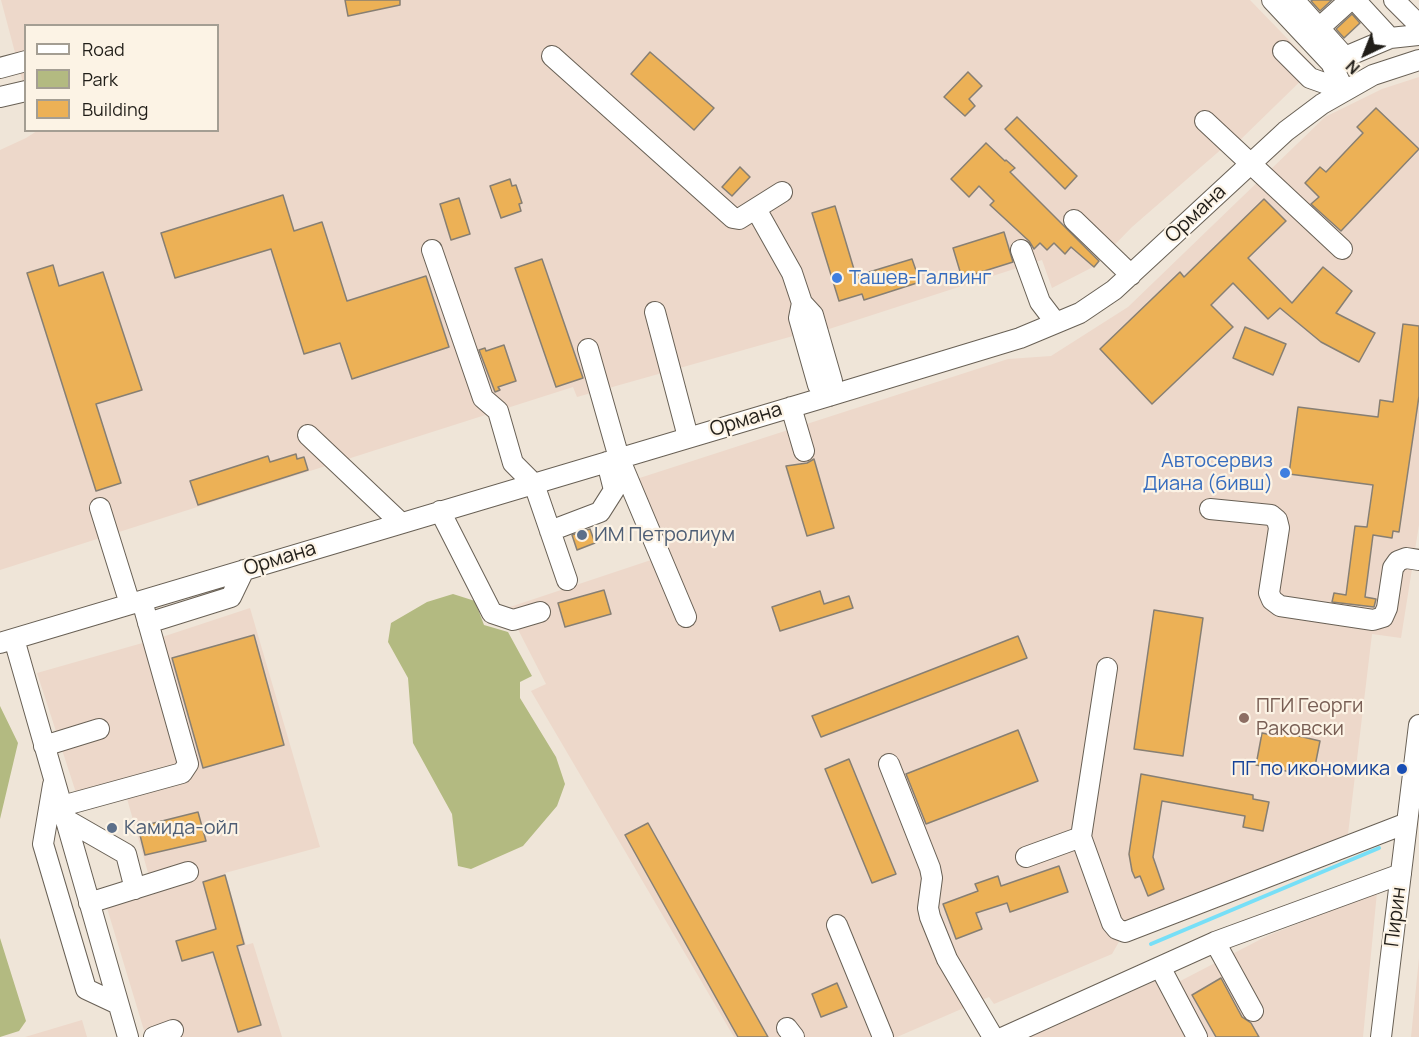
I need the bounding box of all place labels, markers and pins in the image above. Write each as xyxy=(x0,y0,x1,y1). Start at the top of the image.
place label: Ташев-Галвинг xyxy=(849,266,992,290)
marker: Ташев-Галвинг xyxy=(830,271,844,285)
place label: Автосервиз Диана (бивш) xyxy=(1143,449,1273,496)
marker: Автосервиз Диана (бивш) xyxy=(1278,466,1292,480)
place label: ИМ Петролиум xyxy=(594,523,735,547)
marker: ИМ Петролиум xyxy=(575,528,589,542)
place label: ПГИ Георги Раковски xyxy=(1256,694,1363,741)
marker: ПГИ Георги Раковски xyxy=(1237,711,1251,725)
place label: ПГ по икономика xyxy=(1232,757,1390,781)
marker: ПГ по икономика xyxy=(1395,762,1409,776)
place label: Камида-ойл xyxy=(124,816,238,840)
marker: Камида-ойл xyxy=(105,821,119,835)

